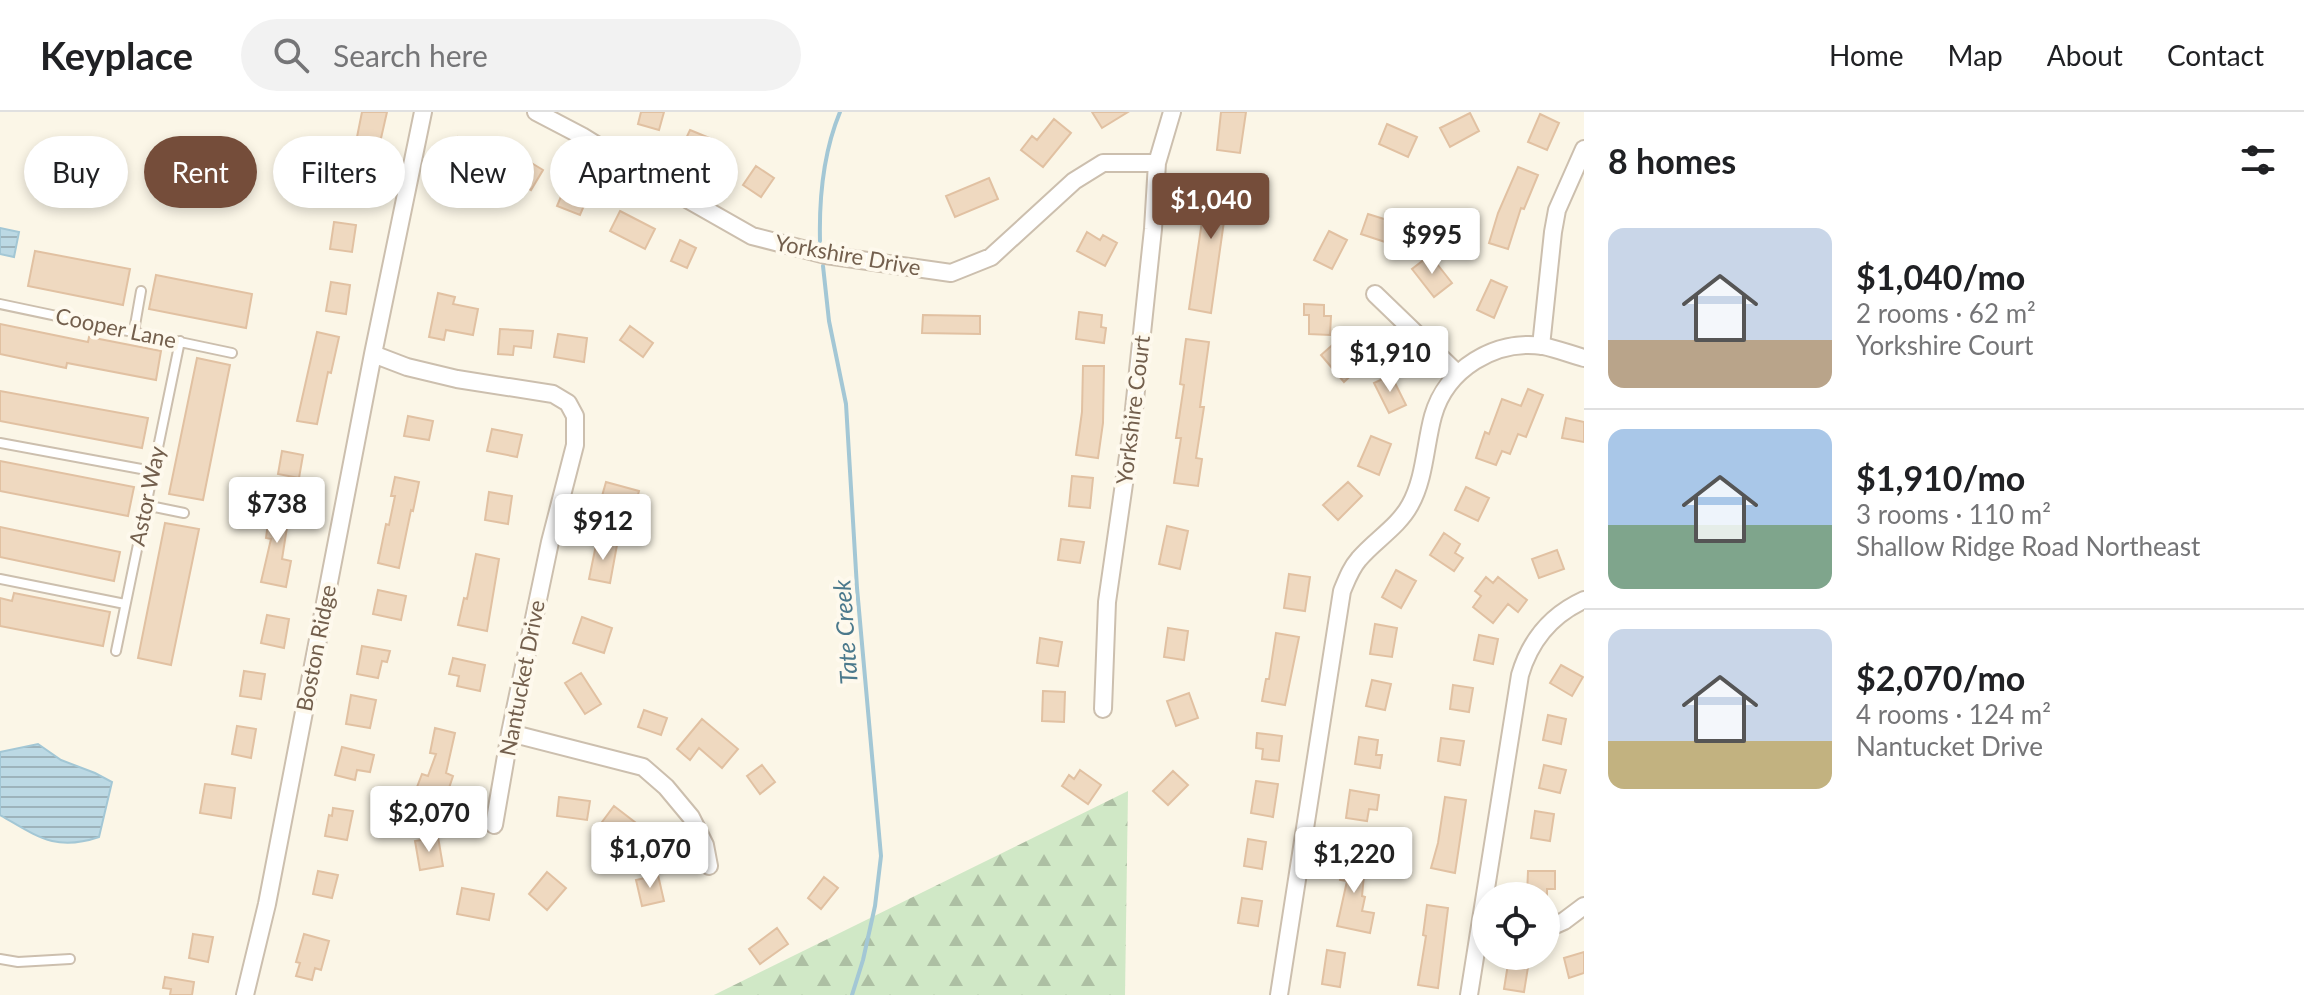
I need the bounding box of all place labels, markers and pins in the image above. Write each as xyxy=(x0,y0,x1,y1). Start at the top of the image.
pin: $1,040 xyxy=(1146,173,1276,241)
pin: $995 xyxy=(1385,208,1479,276)
pin: $1,910 xyxy=(1325,326,1455,394)
pin: $738 xyxy=(230,477,324,545)
pin: $912 xyxy=(556,494,650,562)
pin: $2,070 xyxy=(364,786,494,854)
pin: $1,070 xyxy=(585,822,715,890)
pin: $1,220 xyxy=(1289,827,1419,895)

